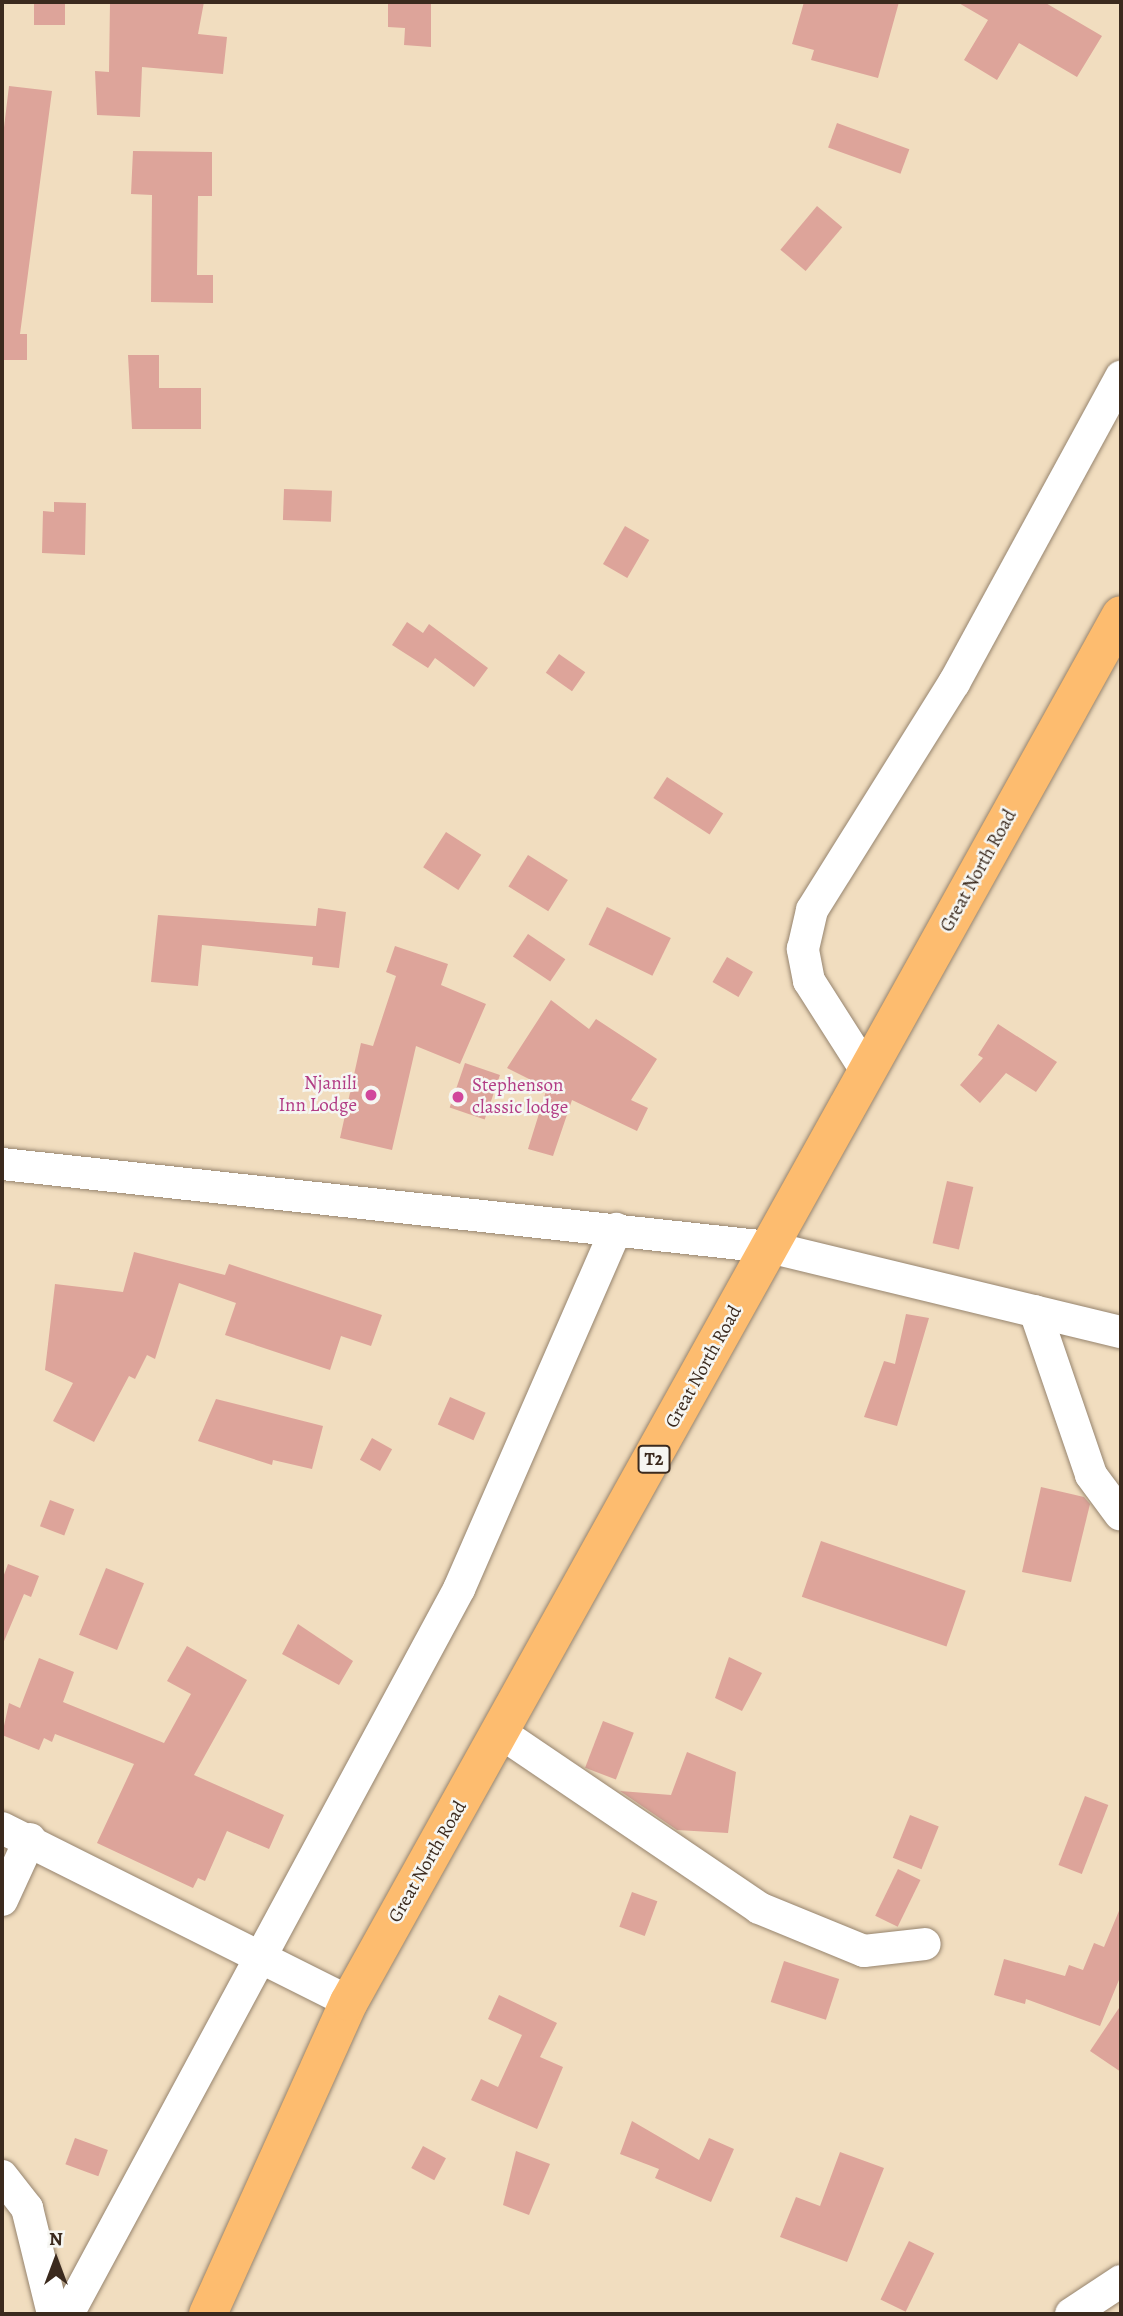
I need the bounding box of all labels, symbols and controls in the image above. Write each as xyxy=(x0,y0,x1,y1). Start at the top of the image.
street label: Great North Road xyxy=(936,806,1022,936)
place label: Njanili Inn Lodge xyxy=(278,1073,357,1117)
place label: Stephenson classic lodge xyxy=(472,1075,568,1119)
marker: Njanili Inn Lodge xyxy=(363,1087,379,1103)
marker: Stephenson classic lodge xyxy=(450,1089,466,1105)
street label: Great North Road xyxy=(661,1302,747,1432)
road number: T2 xyxy=(636,1444,672,1474)
street label: Great North Road xyxy=(384,1797,472,1927)
north arrow xyxy=(21,2225,91,2295)
text: N xyxy=(49,2226,63,2252)

